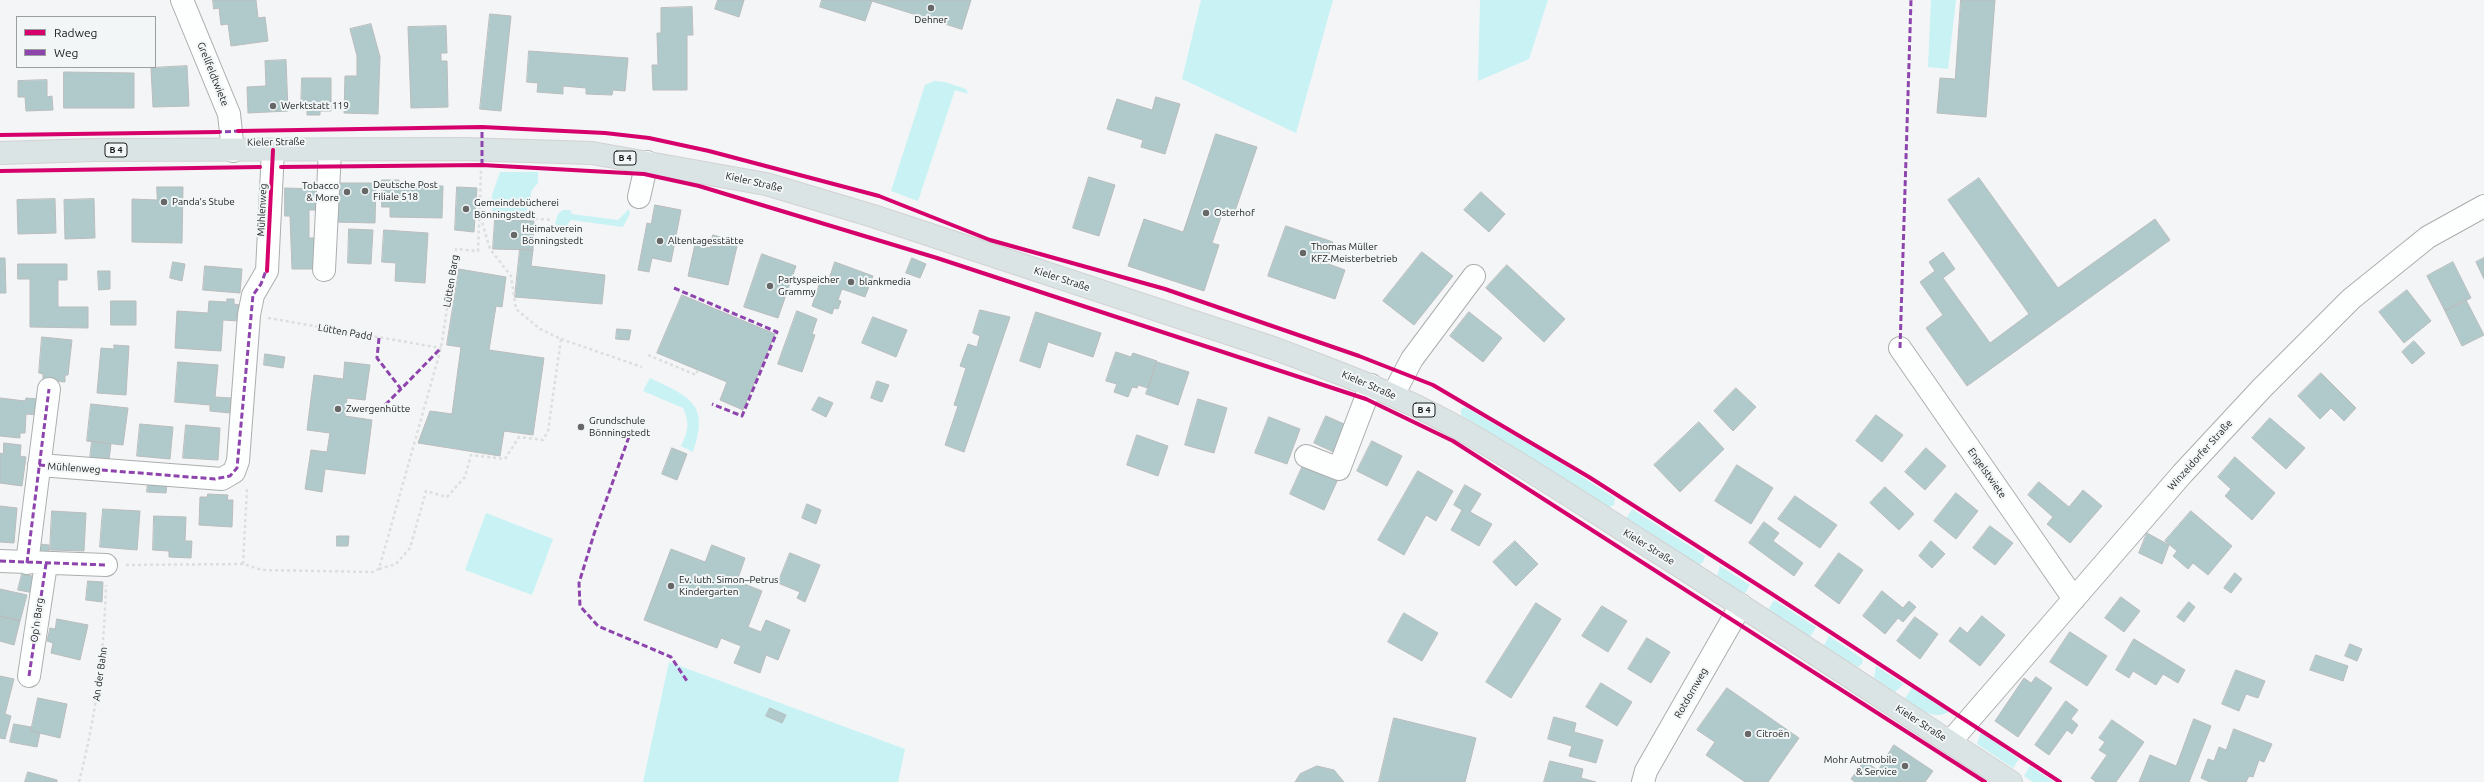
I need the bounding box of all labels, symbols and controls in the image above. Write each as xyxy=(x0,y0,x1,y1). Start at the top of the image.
marker: Dehner xyxy=(926,3,936,13)
place label: Dehner xyxy=(914,14,948,26)
legend xyxy=(16,16,156,68)
text: Radweg xyxy=(54,26,97,39)
street label: Grellfeldtwiete xyxy=(195,40,231,108)
text: Weg xyxy=(54,46,78,59)
place label: Werktstatt 119 xyxy=(281,100,349,112)
marker: Werktstatt 119 xyxy=(268,101,278,111)
street label: Kieler Straße xyxy=(247,135,305,149)
road number: B 4 xyxy=(105,143,127,157)
road number: B 4 xyxy=(614,151,636,165)
street label: Kieler Straße xyxy=(724,170,784,194)
place label: Deutsche Post Filiale 518 xyxy=(373,179,438,202)
place label: Tobacco & More xyxy=(302,180,339,204)
street label: Mühlenweg xyxy=(255,183,269,237)
marker: Deutsche Post Filiale 518 xyxy=(360,186,370,196)
marker: Tobacco & More xyxy=(342,187,352,197)
place label: Panda's Stube xyxy=(172,196,235,208)
marker: Panda's Stube xyxy=(159,197,169,207)
place label: Gemeindebücherei Bönningstedt xyxy=(474,197,559,220)
marker: Gemeindebücherei Bönningstedt xyxy=(461,204,471,214)
place label: Osterhof xyxy=(1214,207,1255,219)
marker: Osterhof xyxy=(1201,208,1211,218)
place label: Heimatverein Bönningstedt xyxy=(522,223,583,246)
marker: Heimatverein Bönningstedt xyxy=(509,230,519,240)
place label: Altentagesstätte xyxy=(668,235,744,247)
marker: Altentagesstätte xyxy=(655,236,665,246)
place label: Thomas Müller KFZ-Meisterbetrieb xyxy=(1311,241,1398,264)
marker: Thomas Müller KFZ-Meisterbetrieb xyxy=(1298,248,1308,258)
street label: Lütten Barg xyxy=(441,254,461,308)
street label: Kieler Straße xyxy=(1033,264,1091,294)
place label: Partyspeicher Grammy xyxy=(778,274,839,298)
place label: blankmedia xyxy=(859,276,911,288)
marker: blankmedia xyxy=(846,277,856,287)
marker: Partyspeicher Grammy xyxy=(765,281,775,291)
street label: Lütten Padd xyxy=(317,321,373,343)
street label: Kieler Straße xyxy=(1340,368,1398,402)
place label: Zwergenhütte xyxy=(346,403,410,415)
road number: B 4 xyxy=(1413,403,1435,417)
marker: Zwergenhütte xyxy=(333,404,343,414)
place label: Grundschule Bönningstedt xyxy=(589,415,650,438)
street label: Winzeldorfer Straße xyxy=(2165,417,2235,493)
marker: Grundschule Bönningstedt xyxy=(576,422,586,432)
street label: Engelstwiete xyxy=(1965,446,2009,500)
street label: Mühlenweg xyxy=(47,460,101,476)
street label: Kieler Straße xyxy=(1621,527,1677,567)
place label: Ev. luth. Simon–Petrus Kindergarten xyxy=(679,574,778,598)
marker: Ev. luth. Simon–Petrus Kindergarten xyxy=(666,581,676,591)
street label: Op'n Barg xyxy=(28,597,46,643)
street label: An der Bahn xyxy=(90,646,110,702)
street label: Rotdornweg xyxy=(1672,666,1710,720)
street label: Kieler Straße xyxy=(1893,702,1949,744)
place label: Citroën xyxy=(1756,728,1789,740)
marker: Citroën xyxy=(1743,729,1753,739)
place label: Mohr Autmobile & Service xyxy=(1824,754,1897,778)
marker: Mohr Autmobile & Service xyxy=(1900,761,1910,771)

